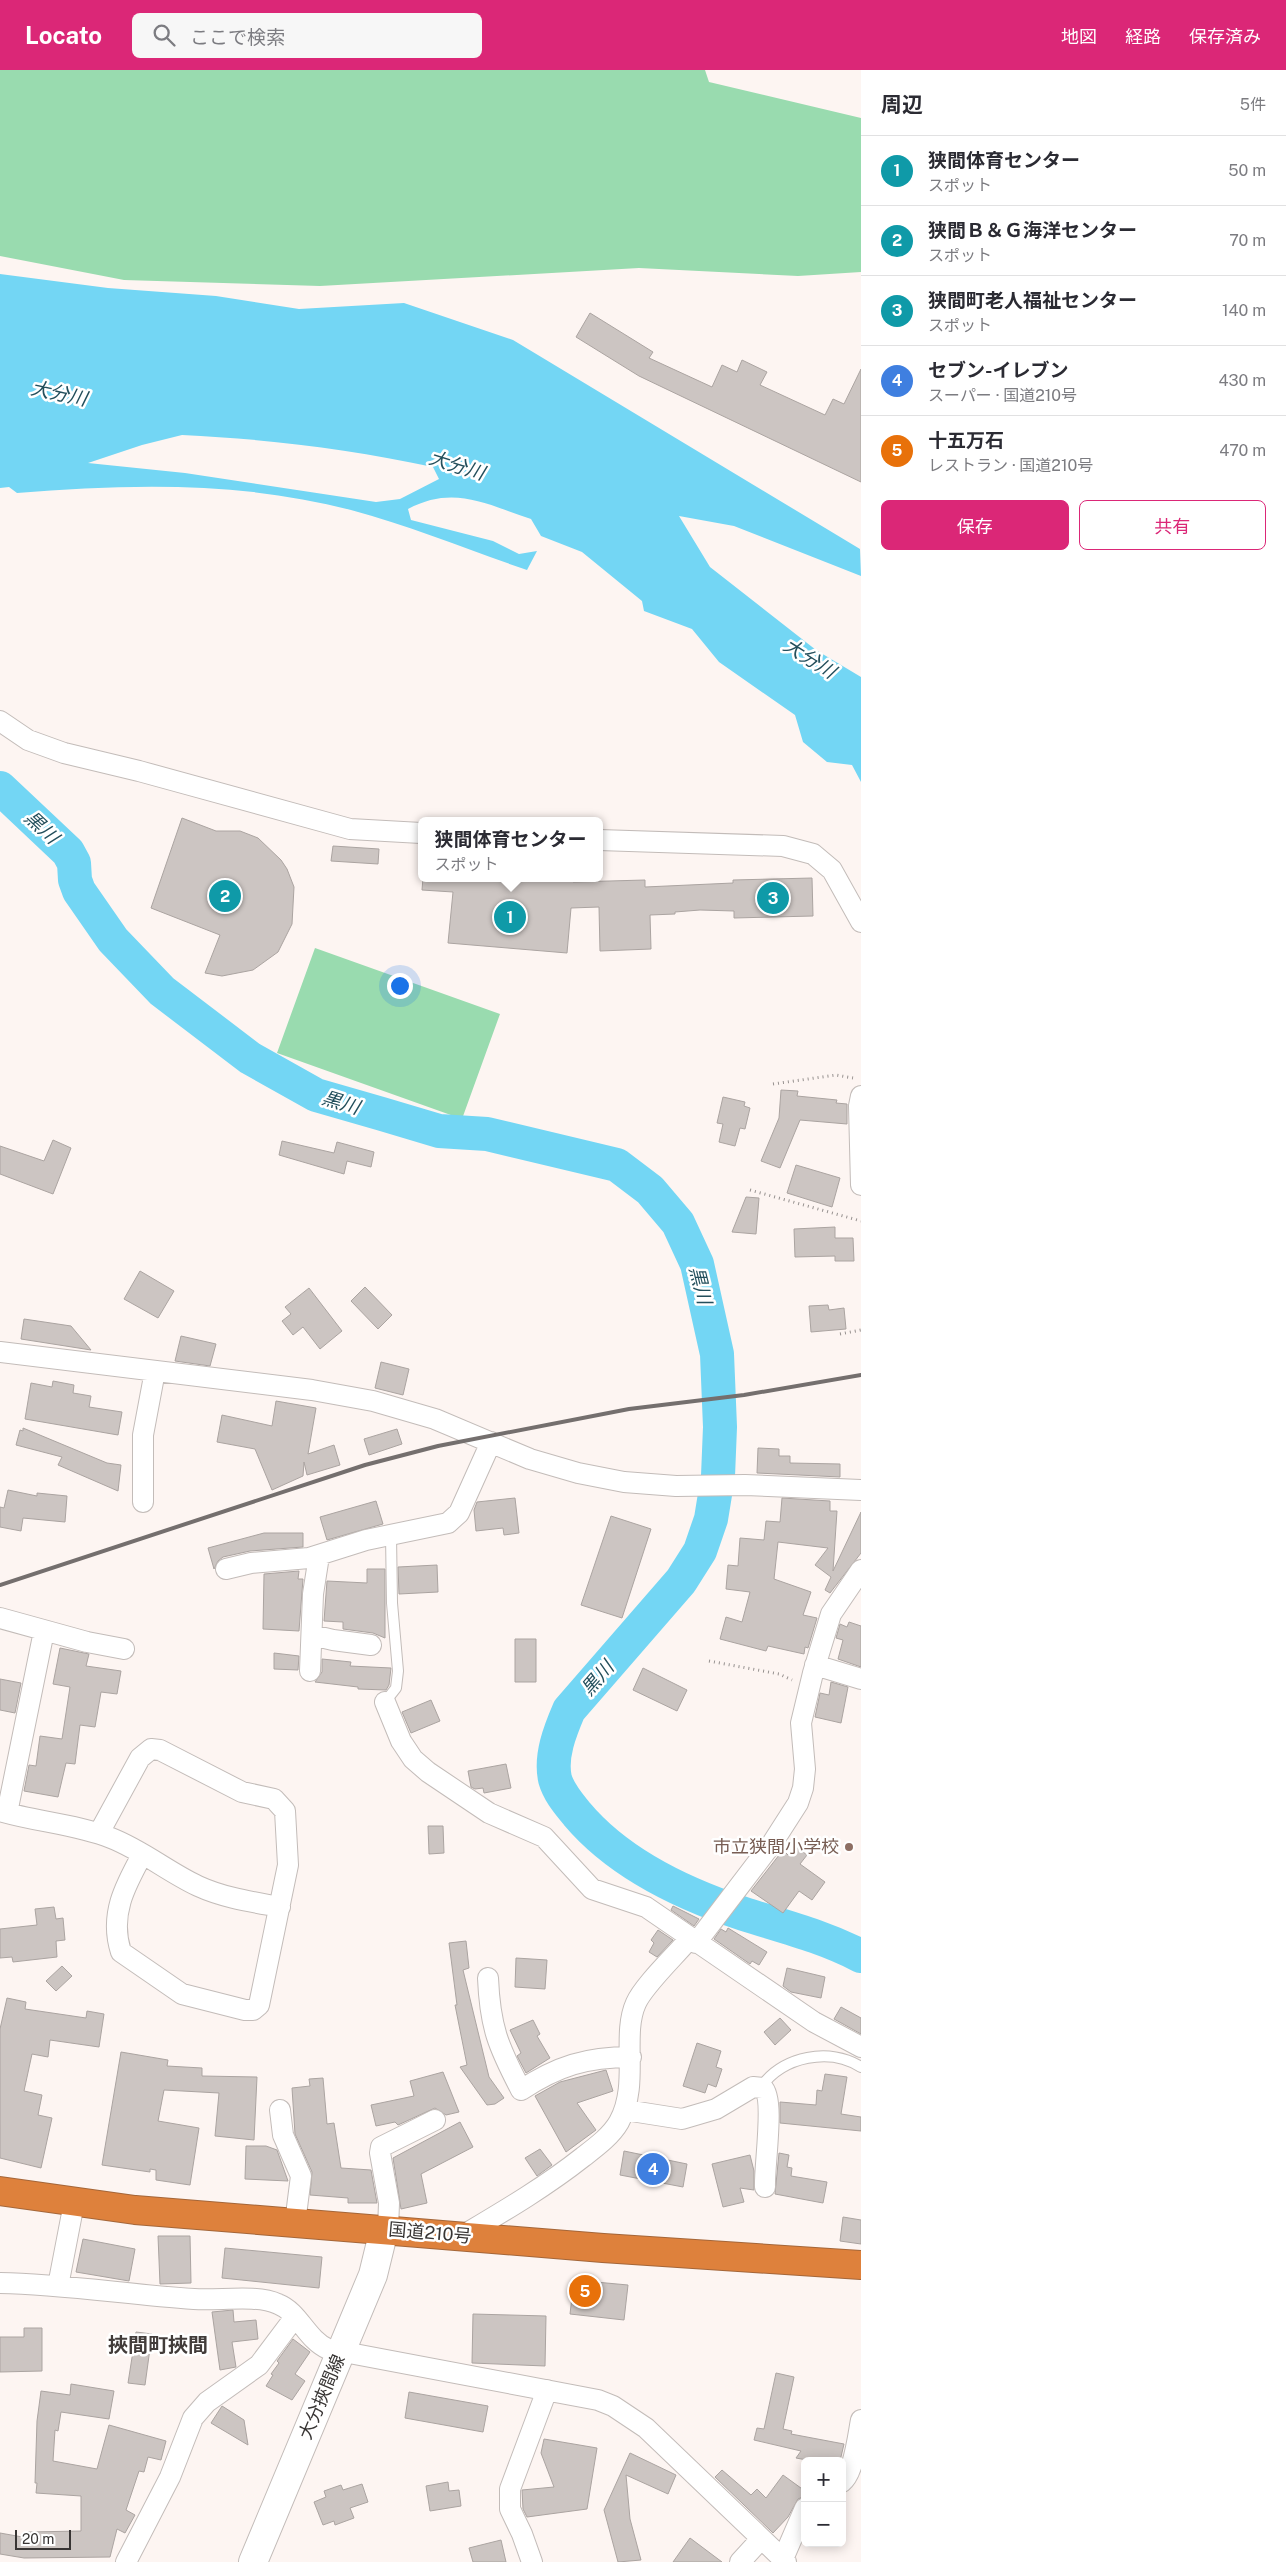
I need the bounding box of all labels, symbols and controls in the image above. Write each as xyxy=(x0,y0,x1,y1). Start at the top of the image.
search box xyxy=(132,13,482,58)
text: Locato xyxy=(25,21,102,49)
icon: search xyxy=(150,21,178,49)
text: ここで検索 xyxy=(190,26,285,48)
text: 地図 xyxy=(1061,26,1097,47)
text: 経路 xyxy=(1125,26,1161,47)
text: 保存済み xyxy=(1189,26,1261,47)
text: 周辺 xyxy=(881,92,923,117)
text: 5件 xyxy=(1240,95,1266,114)
text: 狭間体育センター xyxy=(928,149,1080,171)
text: 1 xyxy=(894,161,900,180)
text: 50 m xyxy=(1228,161,1266,180)
text: スポット xyxy=(928,176,992,195)
text: 狭間Ｂ＆Ｇ海洋センター xyxy=(928,219,1137,241)
text: 2 xyxy=(892,231,902,250)
text: 70 m xyxy=(1229,231,1266,250)
text: スポット xyxy=(928,246,992,265)
text: 狭間町老人福祉センター xyxy=(928,289,1137,311)
text: 3 xyxy=(892,301,902,320)
text: 140 m xyxy=(1222,301,1266,320)
text: スポット xyxy=(928,316,992,335)
text: セブン-イレブン xyxy=(928,359,1068,381)
text: 4 xyxy=(892,371,902,390)
text: 430 m xyxy=(1218,371,1266,390)
water label: 大分川 xyxy=(29,376,91,410)
text: スーパー · 国道210号 xyxy=(928,386,1077,405)
text: 十五万石 xyxy=(928,429,1004,451)
text: 5 xyxy=(892,441,902,460)
text: 470 m xyxy=(1219,441,1266,460)
water label: 大分川 xyxy=(427,446,489,484)
text: レストラン · 国道210号 xyxy=(928,456,1093,475)
button: 保存 xyxy=(881,500,1069,550)
button: 共有 xyxy=(1079,500,1266,550)
water label: 大分川 xyxy=(780,634,842,683)
water label: 黒川 xyxy=(21,806,65,849)
popup xyxy=(418,817,603,882)
text: 狭間体育センター xyxy=(434,828,587,850)
text: スポット xyxy=(434,855,499,874)
pin: 2 xyxy=(209,877,241,915)
pin: 3 xyxy=(757,879,789,917)
pin: 1 xyxy=(494,898,526,936)
your location xyxy=(387,973,413,999)
water label: 黒川 xyxy=(320,1086,364,1119)
water label: 黒川 xyxy=(686,1264,717,1308)
water label: 黒川 xyxy=(576,1655,619,1700)
place label: 市立狭間小学校 xyxy=(713,1836,839,1857)
marker: 市立狭間小学校 xyxy=(843,1841,855,1853)
pin: 4 xyxy=(637,2150,669,2188)
street label: 国道210号 xyxy=(388,2218,472,2247)
pin: 5 xyxy=(569,2272,601,2310)
district label: 挾間町挾間 xyxy=(108,2333,208,2357)
street label: 大分挾間線 xyxy=(294,2351,349,2442)
map controls xyxy=(801,2457,846,2547)
button: + xyxy=(801,2457,846,2502)
button: − xyxy=(801,2502,846,2547)
scale bar xyxy=(15,2527,71,2550)
text: 20 m xyxy=(22,2531,54,2547)

